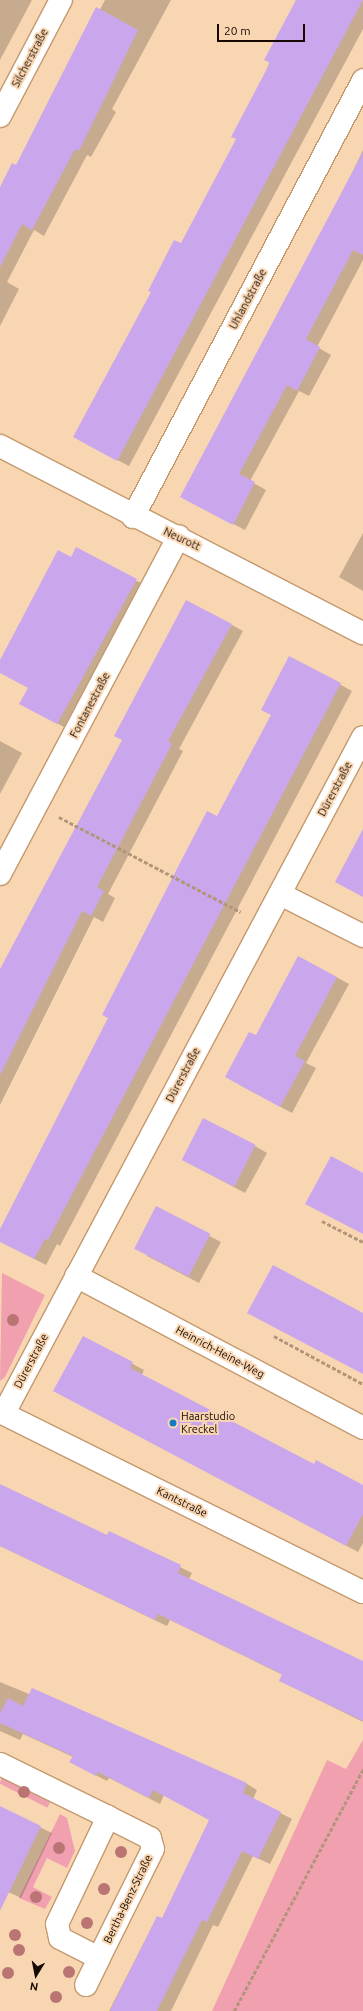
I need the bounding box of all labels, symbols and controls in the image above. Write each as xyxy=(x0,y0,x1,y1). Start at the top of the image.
scale bar xyxy=(219,16,307,42)
text: 20 m xyxy=(224,24,251,37)
street label: Silcherstraße xyxy=(9,26,51,90)
street label: Uhlandstraße xyxy=(227,266,269,332)
street label: Neurott xyxy=(161,525,203,553)
street label: Fontanestraße xyxy=(67,670,113,740)
street label: Dürerstraße xyxy=(315,759,355,819)
street label: Dürerstraße xyxy=(163,1045,203,1105)
street label: Heinrich-Heine-Weg xyxy=(173,1323,267,1381)
street label: Dürerstraße xyxy=(11,1331,51,1391)
place label: Haarstudio Kreckel xyxy=(181,1410,235,1436)
marker: Haarstudio Kreckel xyxy=(168,1418,178,1428)
street label: Kantstraße xyxy=(155,1484,209,1520)
street label: Bertha-Benz-Straße xyxy=(101,1853,155,1945)
north arrow xyxy=(16,1955,56,1995)
text: N xyxy=(29,1980,39,1993)

